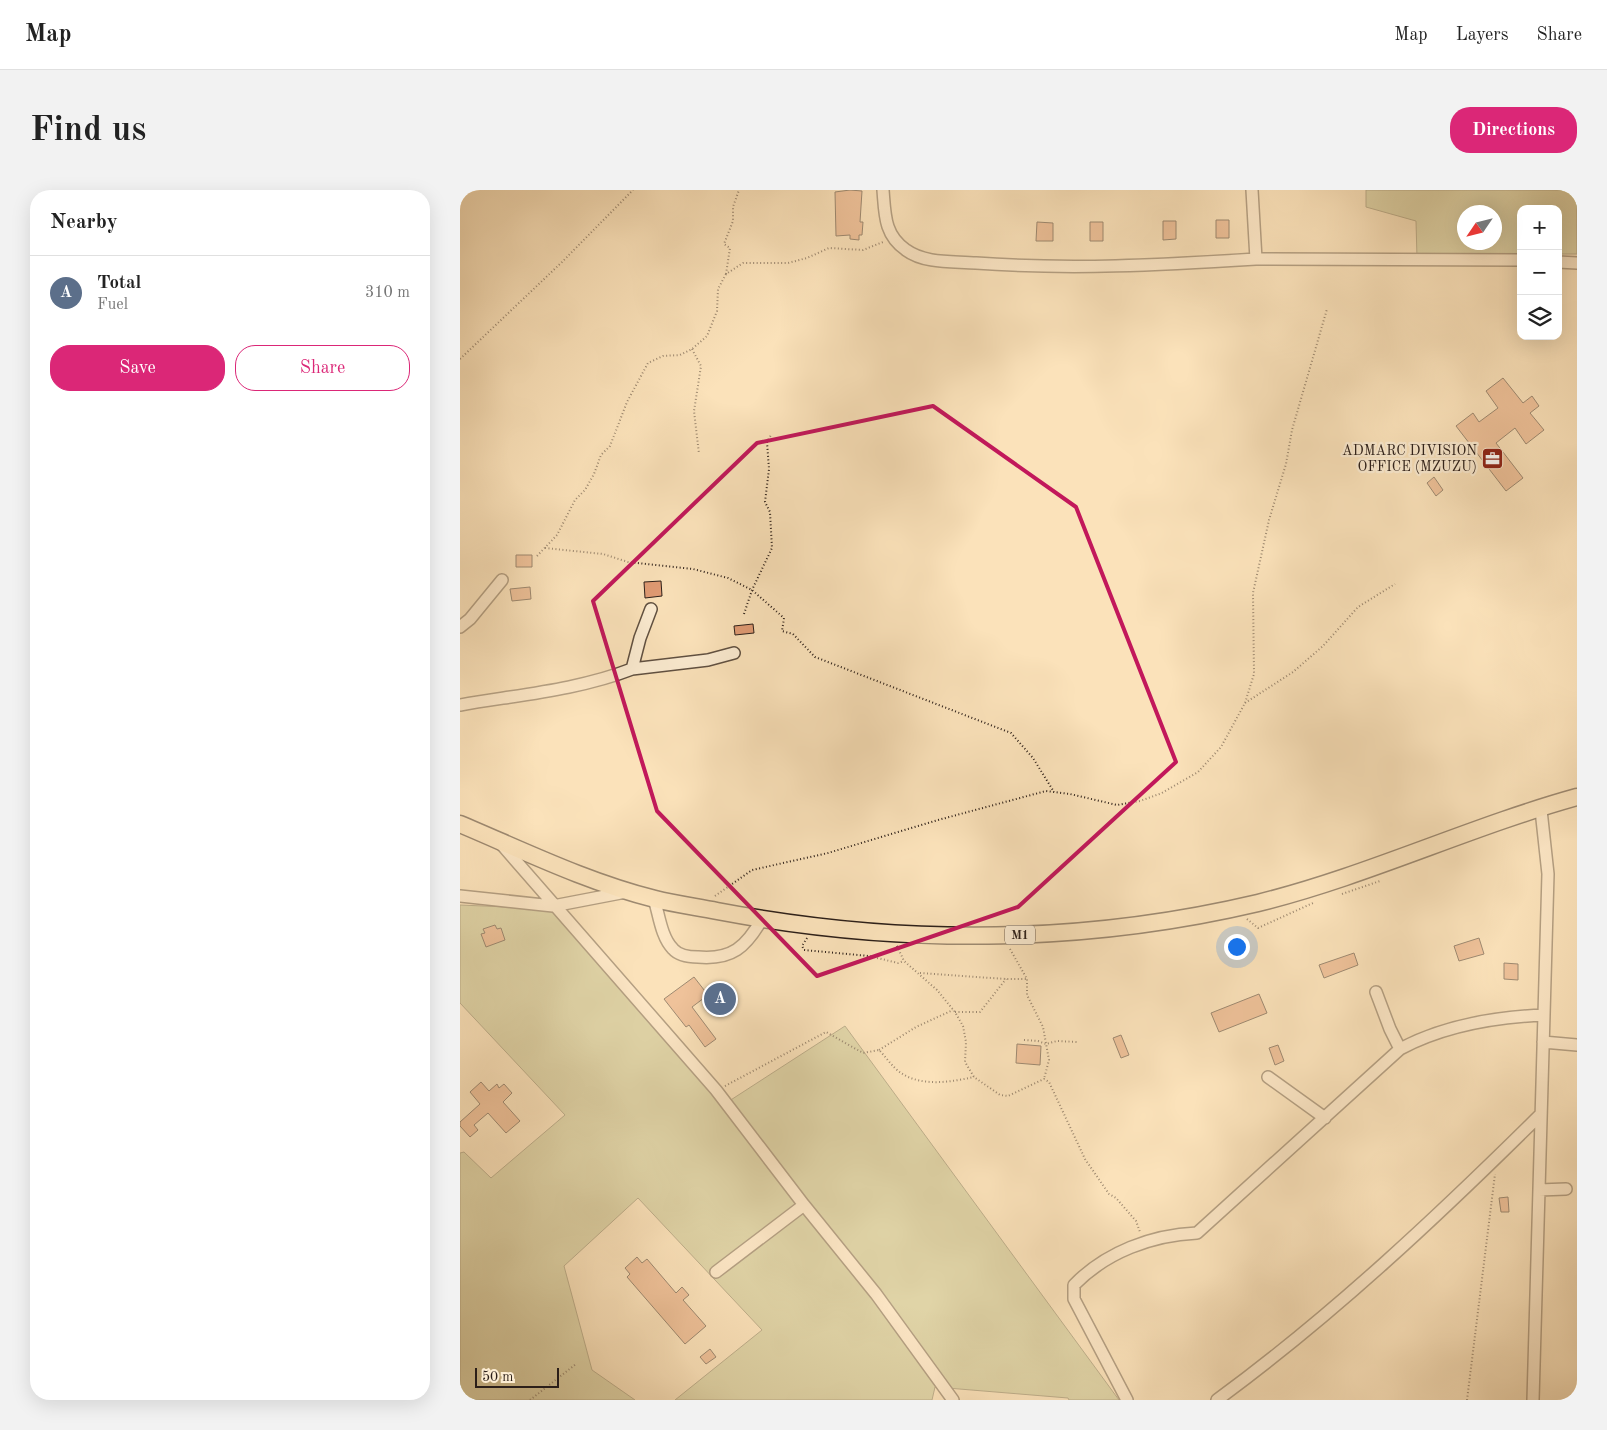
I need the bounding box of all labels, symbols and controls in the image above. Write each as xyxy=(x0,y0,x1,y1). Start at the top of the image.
text: Map xyxy=(25,23,72,47)
text: Map xyxy=(1394,26,1428,44)
text: Layers xyxy=(1456,26,1508,44)
text: Share xyxy=(1536,26,1582,44)
button: Directions xyxy=(1450,107,1577,153)
text: Find us xyxy=(30,113,146,148)
north arrow xyxy=(1457,205,1502,250)
map controls xyxy=(1517,205,1562,340)
button: + xyxy=(1517,205,1562,250)
text: Nearby xyxy=(50,212,118,233)
button: − xyxy=(1517,250,1562,295)
text: Total xyxy=(97,274,141,293)
text: A xyxy=(60,285,72,301)
text: 310 m xyxy=(365,285,410,301)
button: layers xyxy=(1517,295,1562,340)
text: Fuel xyxy=(97,297,128,313)
button: Save xyxy=(50,345,225,391)
button: Share xyxy=(235,345,410,391)
place label: ADMARC DIVISION OFFICE (MZUZU) xyxy=(1342,444,1477,474)
office icon: ADMARC DIVISION OFFICE (MZUZU) xyxy=(1481,446,1505,470)
road number: M1 xyxy=(1005,926,1035,944)
your location xyxy=(1224,934,1250,960)
pin: A xyxy=(704,980,736,1018)
scale bar xyxy=(475,1365,559,1388)
text: 50 m xyxy=(482,1370,513,1384)

